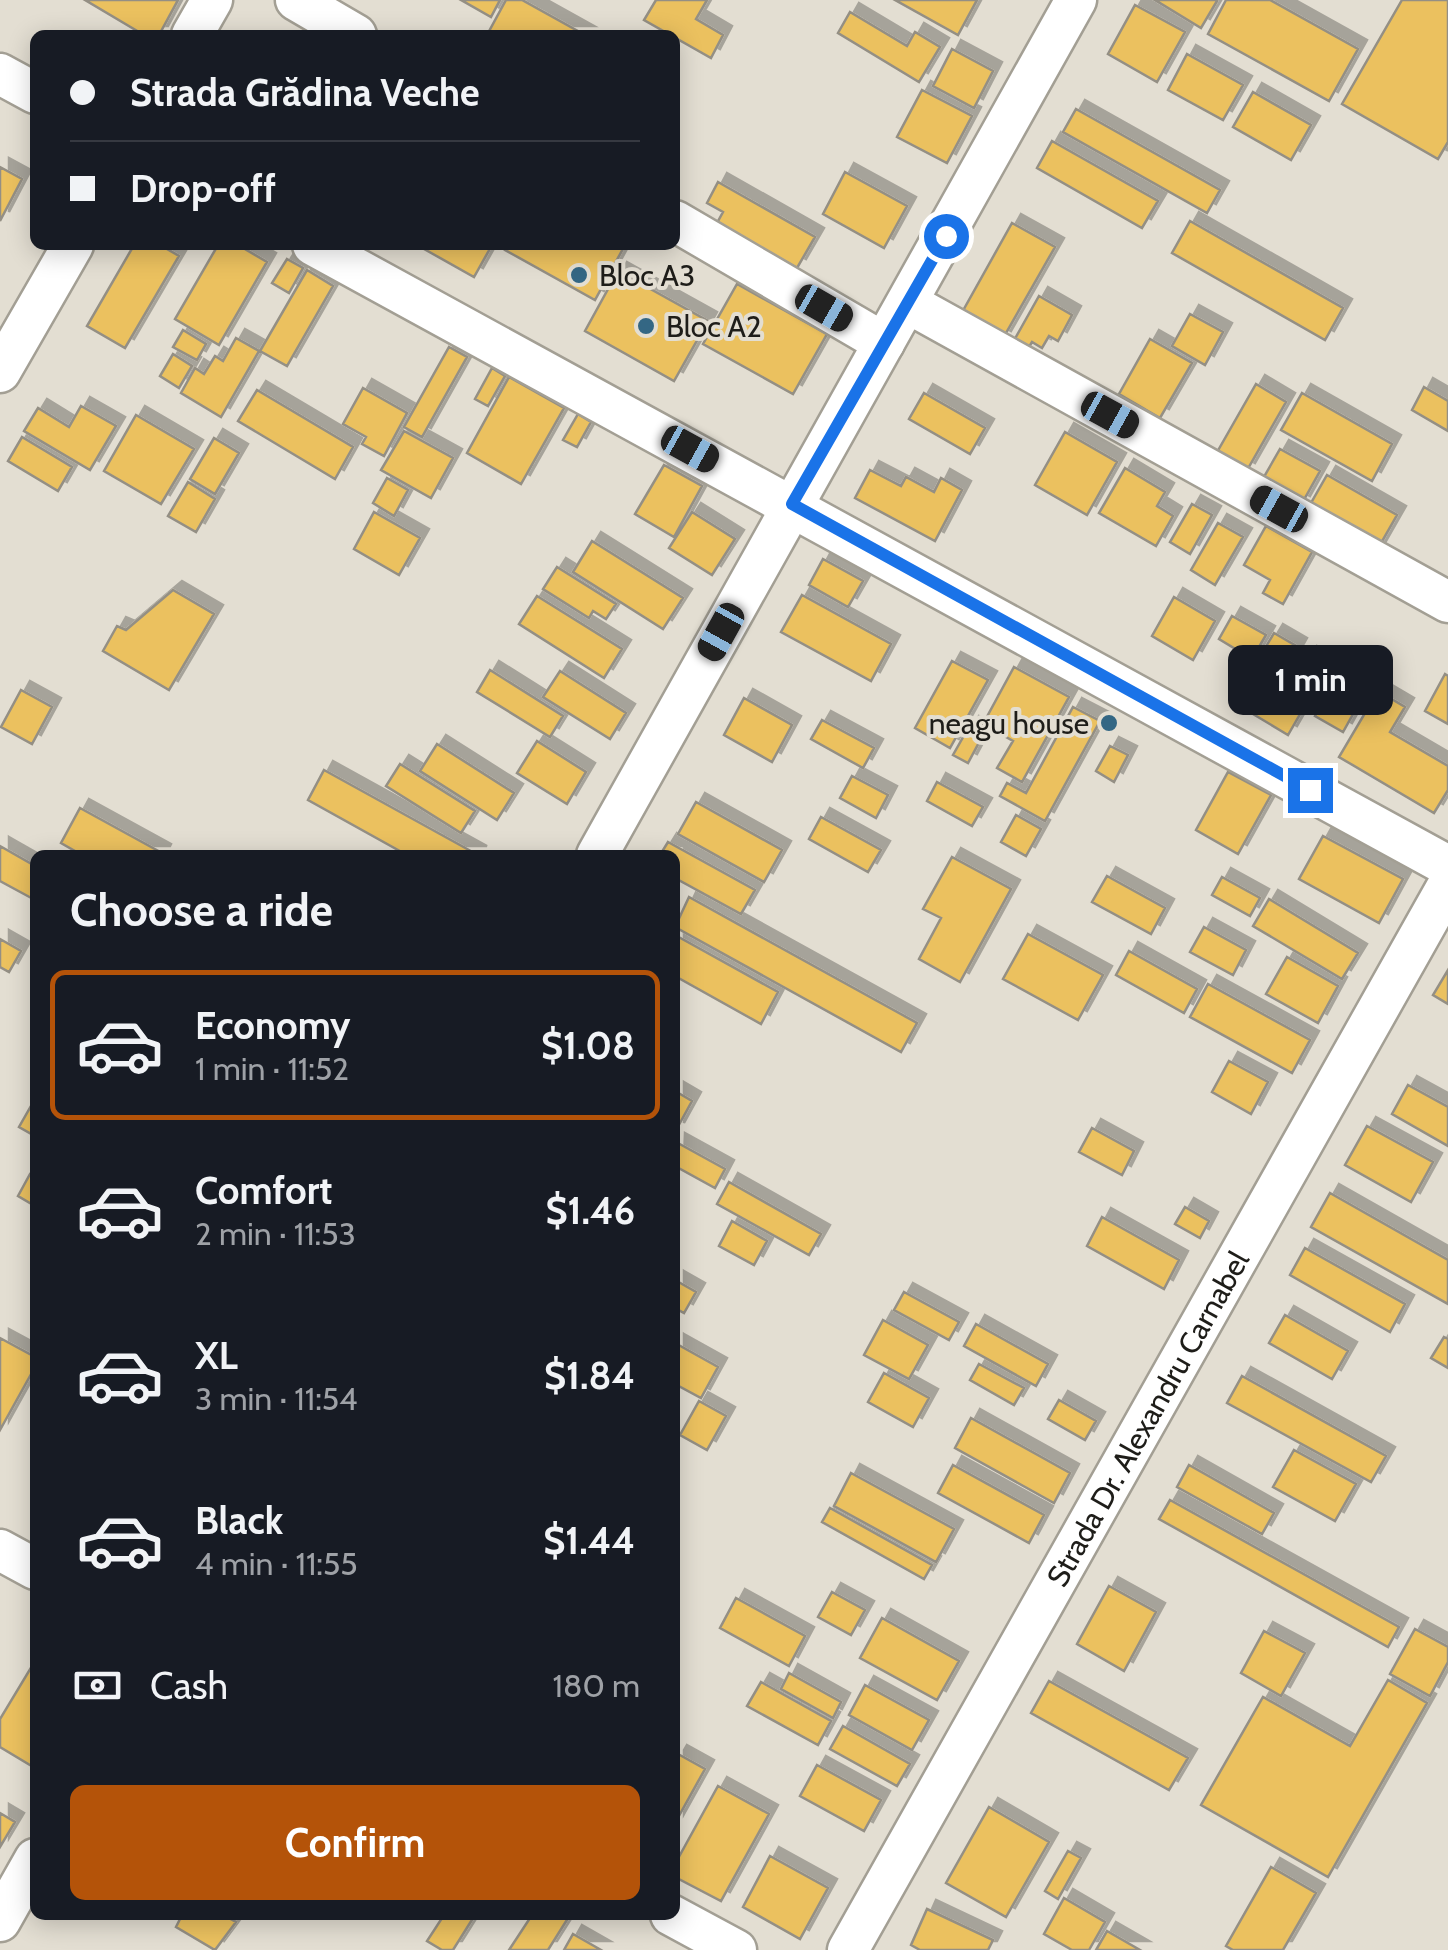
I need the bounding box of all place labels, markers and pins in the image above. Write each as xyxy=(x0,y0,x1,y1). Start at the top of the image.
place label: Bloc A3 xyxy=(599,257,695,294)
marker: Bloc A3 xyxy=(568,264,590,286)
place label: Bloc A2 xyxy=(666,308,762,345)
marker: Bloc A2 xyxy=(635,315,657,337)
place label: neagu house xyxy=(929,705,1089,742)
marker: neagu house xyxy=(1098,712,1120,734)

